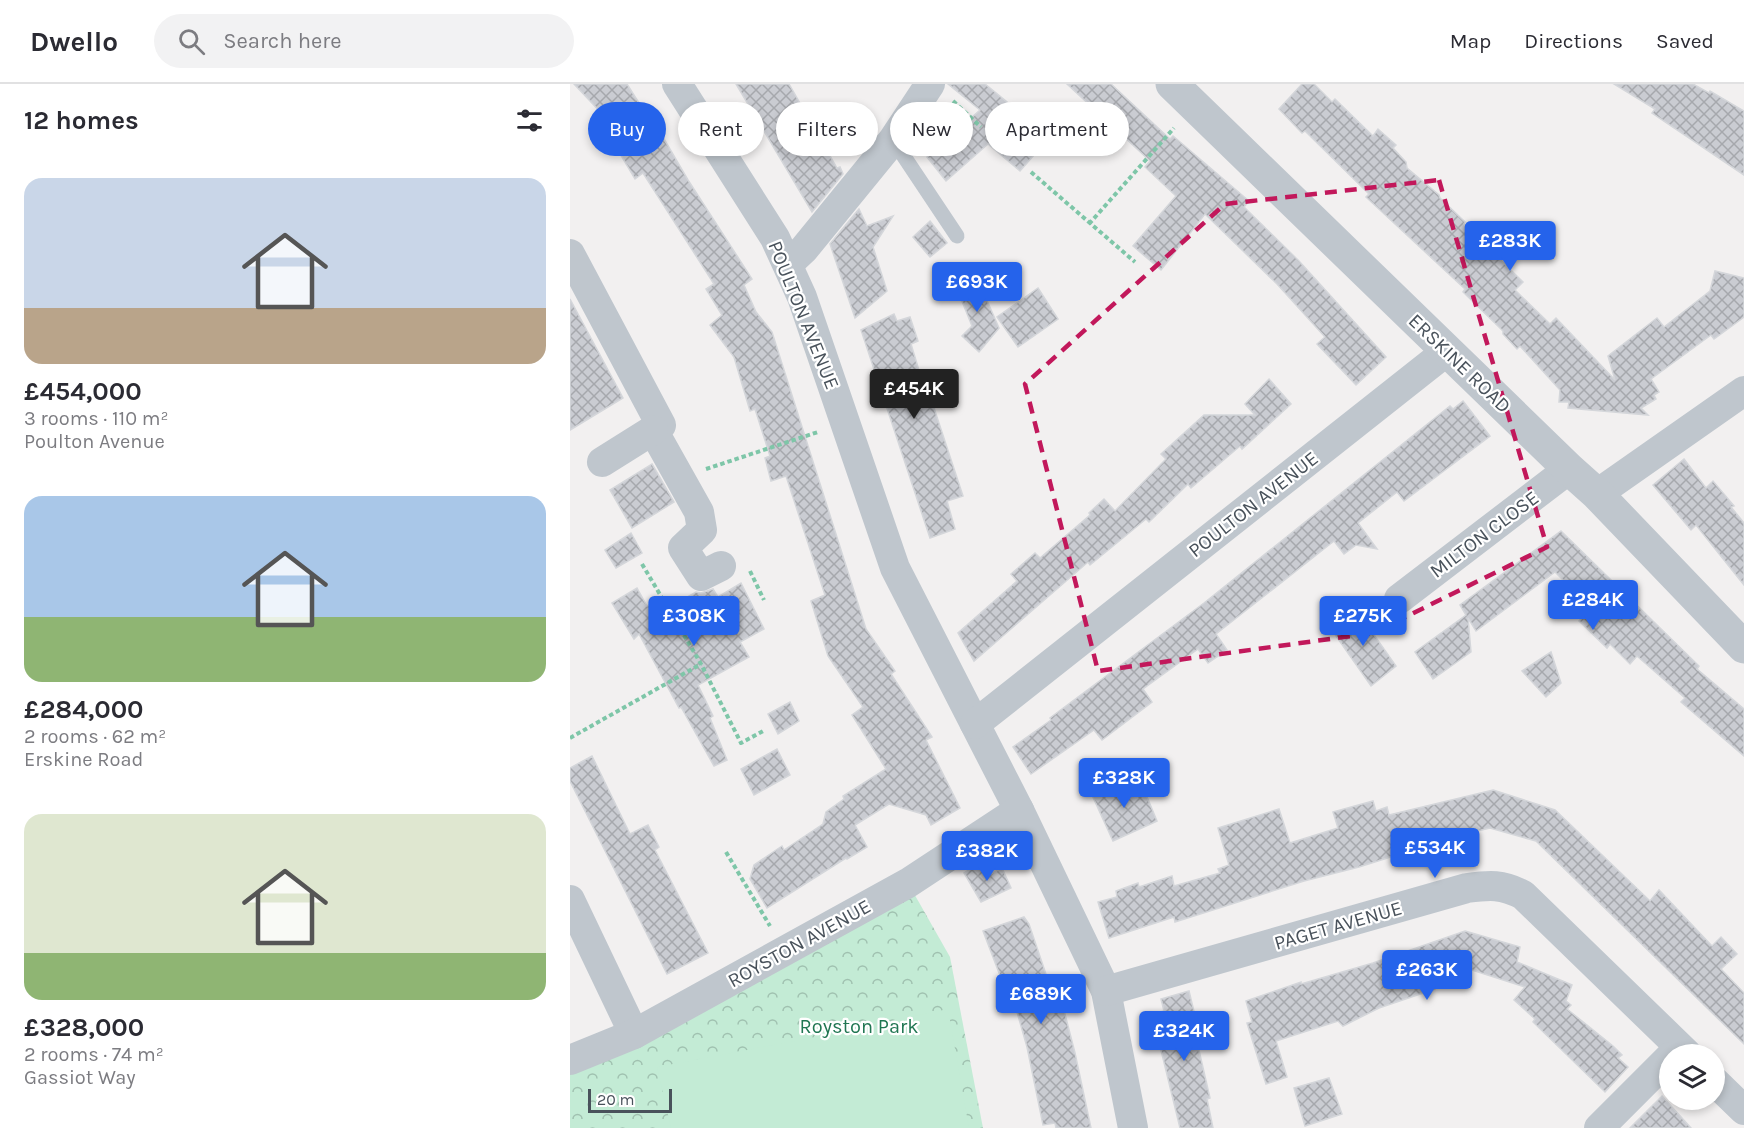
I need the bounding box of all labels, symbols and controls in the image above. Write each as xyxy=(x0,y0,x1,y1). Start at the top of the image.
search box xyxy=(154,14,574,68)
text: Dwello xyxy=(30,25,118,58)
icon: search xyxy=(175,25,208,58)
text: Search here xyxy=(223,28,342,54)
text: Map xyxy=(1450,29,1491,53)
text: Directions xyxy=(1524,29,1623,53)
text: Saved xyxy=(1656,29,1714,53)
chip: Buy xyxy=(588,102,666,156)
chip: Rent xyxy=(678,102,764,156)
chip: Filters xyxy=(776,102,878,156)
chip: New xyxy=(890,102,973,156)
chip: Apartment xyxy=(985,102,1129,156)
icon: filters xyxy=(513,104,546,137)
text: 12 homes xyxy=(24,105,139,136)
icon: home xyxy=(231,217,339,325)
pin: £283K xyxy=(1468,221,1552,272)
text: £283K xyxy=(1479,229,1541,252)
street label: POULTON AVENUE xyxy=(763,238,844,393)
pin: £693K xyxy=(935,262,1019,313)
text: £693K xyxy=(946,270,1008,293)
street label: ERSKINE ROAD xyxy=(1404,309,1515,418)
pin: £454K xyxy=(872,369,956,420)
text: £454,000 xyxy=(24,376,142,407)
text: £454K xyxy=(884,377,944,400)
text: 3 rooms · 110 m² xyxy=(24,407,169,430)
text: Poulton Avenue xyxy=(24,430,165,453)
street label: POULTON AVENUE xyxy=(1184,447,1323,562)
street label: MILTON CLOSE xyxy=(1425,486,1543,583)
icon: home xyxy=(231,535,339,643)
pin: £284K xyxy=(1551,580,1635,631)
text: £284K xyxy=(1562,588,1624,611)
pin: £308K xyxy=(652,596,736,647)
pin: £275K xyxy=(1321,596,1405,647)
text: £308K xyxy=(662,604,726,627)
text: £275K xyxy=(1334,604,1392,627)
text: £284,000 xyxy=(24,694,144,725)
text: 2 rooms · 62 m² xyxy=(24,725,166,748)
text: Erskine Road xyxy=(24,748,143,771)
pin: £328K xyxy=(1082,758,1166,809)
text: £328K xyxy=(1093,766,1155,789)
pin: £534K xyxy=(1393,828,1477,879)
pin: £382K xyxy=(945,831,1029,882)
text: £534K xyxy=(1404,836,1466,859)
text: £382K xyxy=(956,839,1018,862)
icon: home xyxy=(231,853,339,961)
street label: ROYSTON AVENUE xyxy=(724,895,875,992)
street label: PAGET AVENUE xyxy=(1271,896,1405,955)
pin: £263K xyxy=(1385,950,1469,1001)
text: £263K xyxy=(1396,958,1458,981)
pin: £689K xyxy=(999,974,1083,1025)
text: £689K xyxy=(1010,982,1072,1005)
pin: £324K xyxy=(1142,1011,1226,1062)
text: £328,000 xyxy=(24,1012,144,1043)
park label: Royston Park xyxy=(800,1015,918,1038)
text: £324K xyxy=(1153,1019,1215,1042)
text: 2 rooms · 74 m² xyxy=(24,1043,164,1066)
map controls xyxy=(1659,1044,1725,1110)
button: layers xyxy=(1659,1044,1725,1110)
text: Gassiot Way xyxy=(24,1066,136,1089)
scale bar xyxy=(588,1086,672,1114)
text: 20 m xyxy=(597,1090,635,1109)

